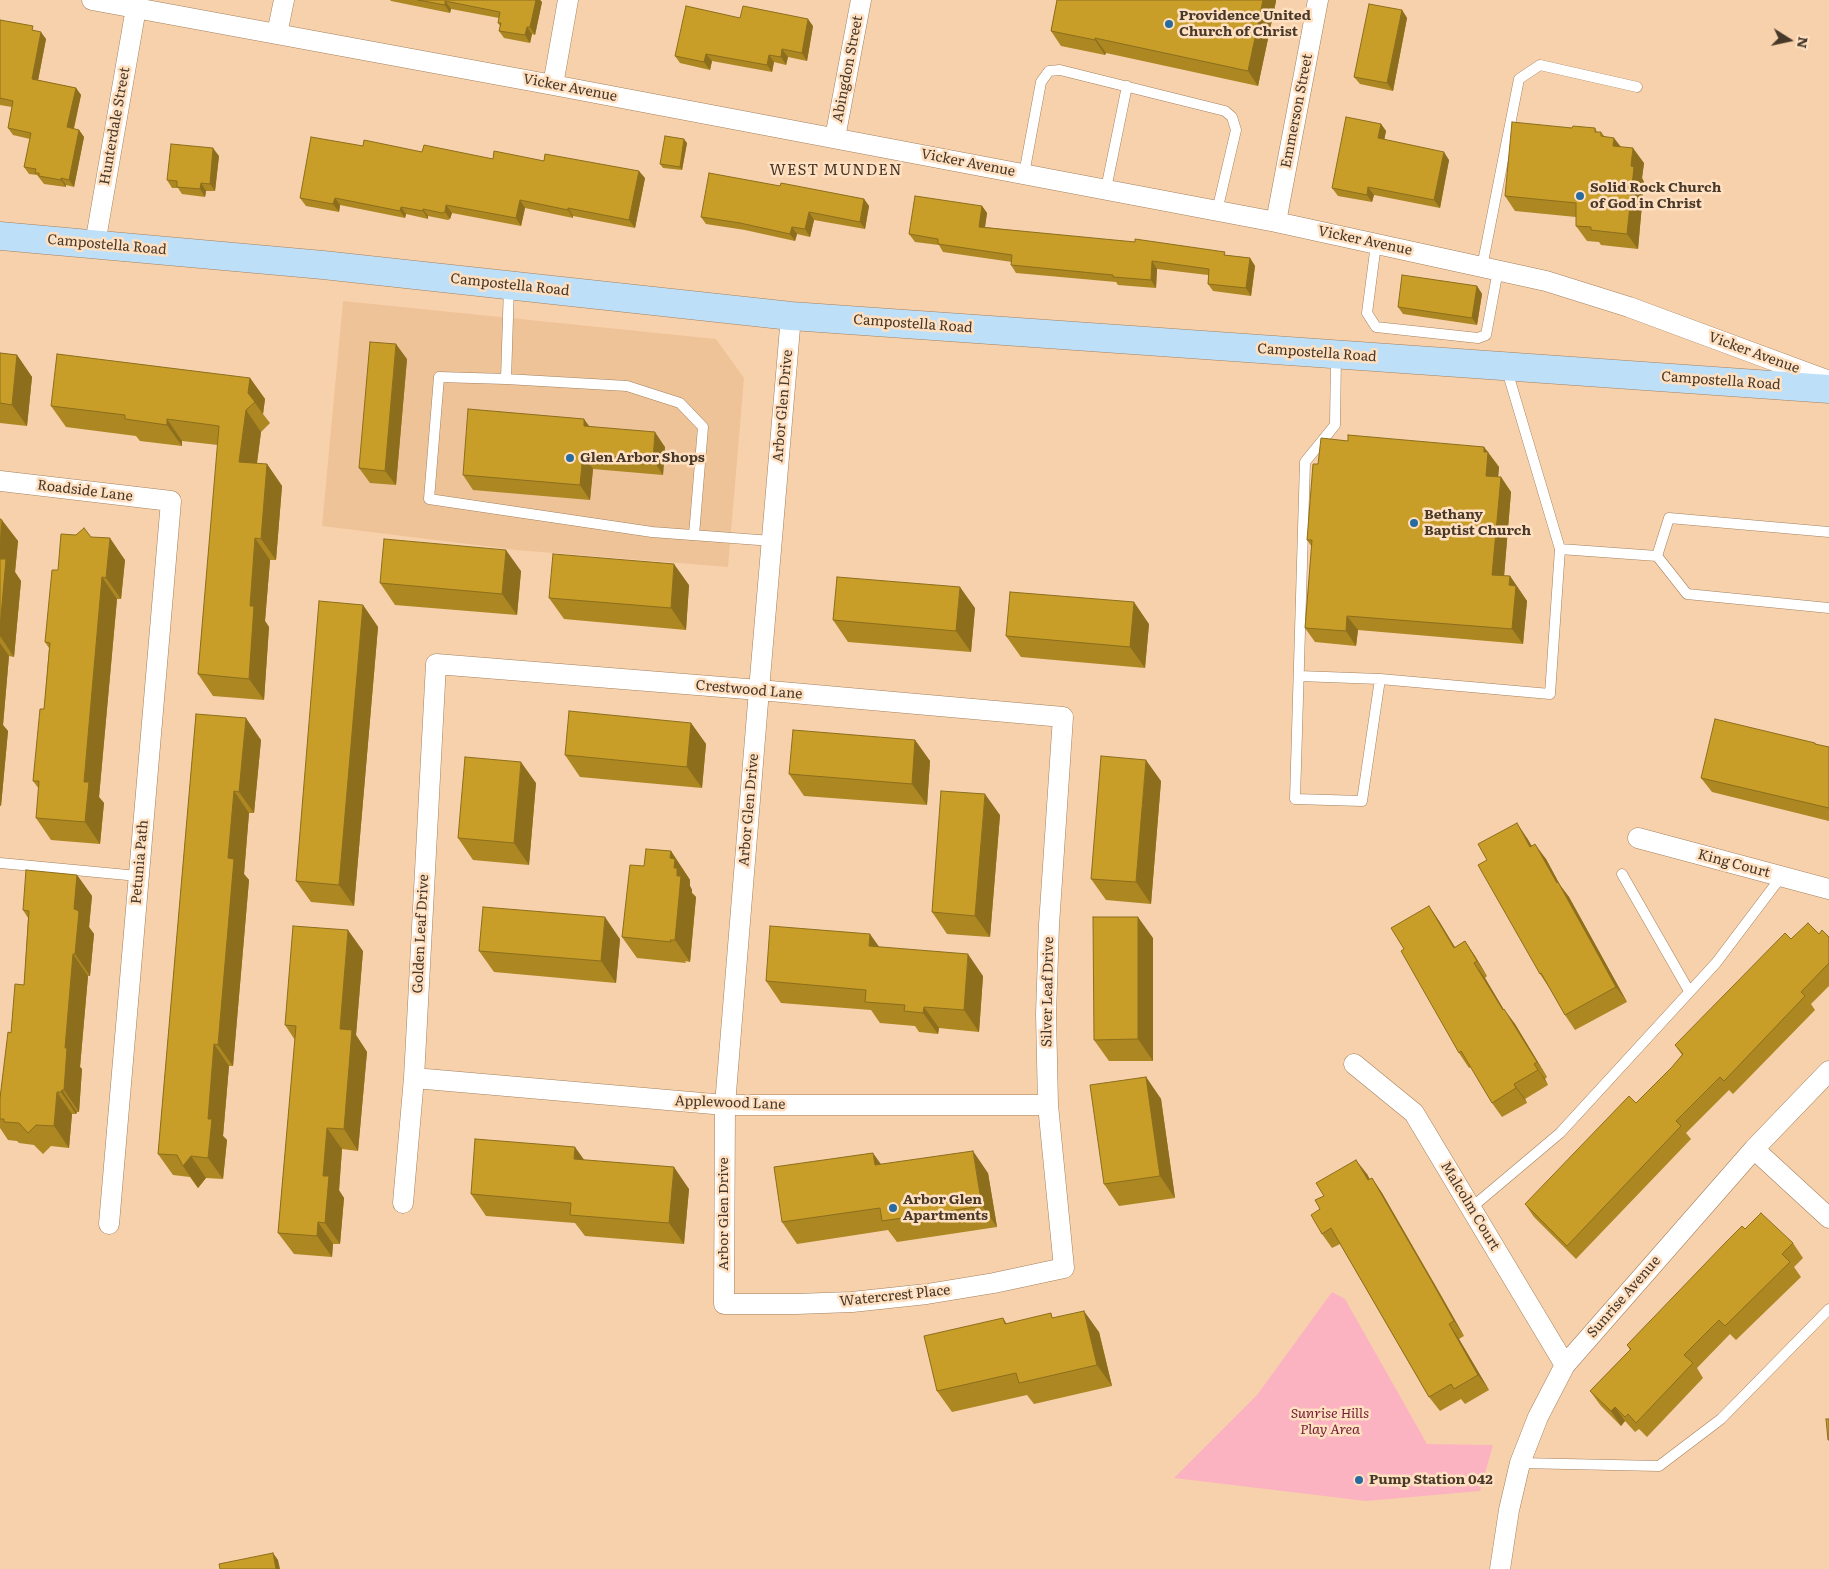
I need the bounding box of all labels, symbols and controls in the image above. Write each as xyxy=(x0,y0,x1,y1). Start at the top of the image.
place label: Providence United Church of Christ xyxy=(1179,8,1311,40)
street label: Abingdon Street xyxy=(829,14,867,124)
north arrow xyxy=(1764,15,1814,65)
marker: Providence United Church of Christ xyxy=(1163,18,1175,30)
text: N xyxy=(1793,35,1815,50)
street label: Emmerson Street xyxy=(1278,52,1316,170)
street label: Hunterdale Street xyxy=(96,66,134,186)
street label: Vicker Avenue xyxy=(521,71,619,105)
street label: Vicker Avenue xyxy=(919,146,1017,180)
district label: WEST MUNDEN xyxy=(768,162,904,180)
place label: Solid Rock Church of God in Christ xyxy=(1590,180,1721,212)
marker: Solid Rock Church of God in Christ xyxy=(1574,190,1586,202)
street label: Vicker Avenue xyxy=(1316,223,1414,259)
street label: Campostella Road xyxy=(47,231,167,259)
street label: Campostella Road xyxy=(450,270,570,300)
street label: Campostella Road xyxy=(853,311,973,337)
street label: Vicker Avenue xyxy=(1706,329,1802,377)
street label: Campostella Road xyxy=(1257,340,1377,366)
street label: Arbor Glen Drive xyxy=(770,349,796,463)
street label: Campostella Road xyxy=(1661,368,1781,394)
place label: Glen Arbor Shops xyxy=(580,450,705,466)
marker: Glen Arbor Shops xyxy=(564,452,576,464)
street label: Roadside Lane xyxy=(36,477,134,505)
place label: Bethany Baptist Church xyxy=(1424,507,1531,540)
marker: Bethany Baptist Church xyxy=(1408,517,1420,529)
street label: Crestwood Lane xyxy=(695,677,803,703)
street label: Arbor Glen Drive xyxy=(736,753,762,867)
street label: Petunia Path xyxy=(128,819,152,905)
street label: King Court xyxy=(1696,846,1772,882)
street label: Golden Leaf Drive xyxy=(409,874,433,994)
street label: Silver Leaf Drive xyxy=(1039,937,1057,1047)
street label: Applewood Lane xyxy=(674,1093,786,1113)
street label: Arbor Glen Drive xyxy=(716,1157,732,1271)
street label: Malcolm Court xyxy=(1437,1158,1503,1254)
place label: Arbor Glen Apartments xyxy=(903,1192,988,1224)
marker: Arbor Glen Apartments xyxy=(887,1202,899,1214)
street label: Sunrise Avenue xyxy=(1584,1253,1664,1341)
street label: Watercrest Place xyxy=(839,1282,951,1310)
park label: Sunrise Hills Play Area xyxy=(1291,1406,1369,1438)
place label: Pump Station 042 xyxy=(1369,1472,1493,1488)
marker: Pump Station 042 xyxy=(1353,1474,1365,1486)

